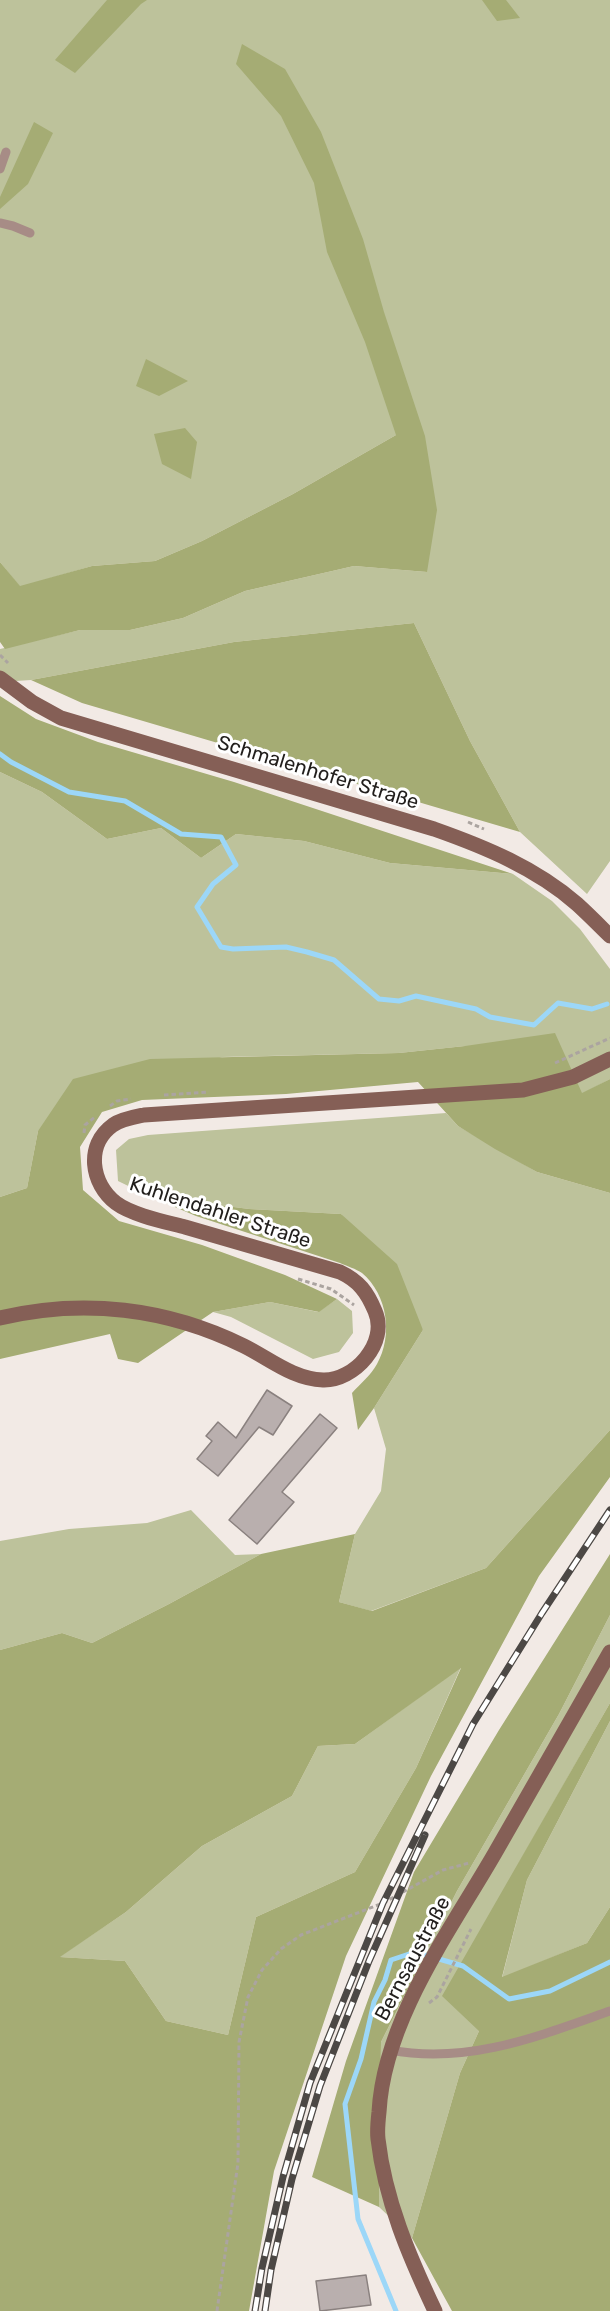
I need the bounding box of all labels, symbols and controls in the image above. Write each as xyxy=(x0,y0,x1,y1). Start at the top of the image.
street label: Schmalenhofer Straße xyxy=(215,731,421,815)
street label: Kuhlendahler Straße xyxy=(126,1172,314,1254)
street label: Bernsaustraße xyxy=(370,1893,456,2025)

